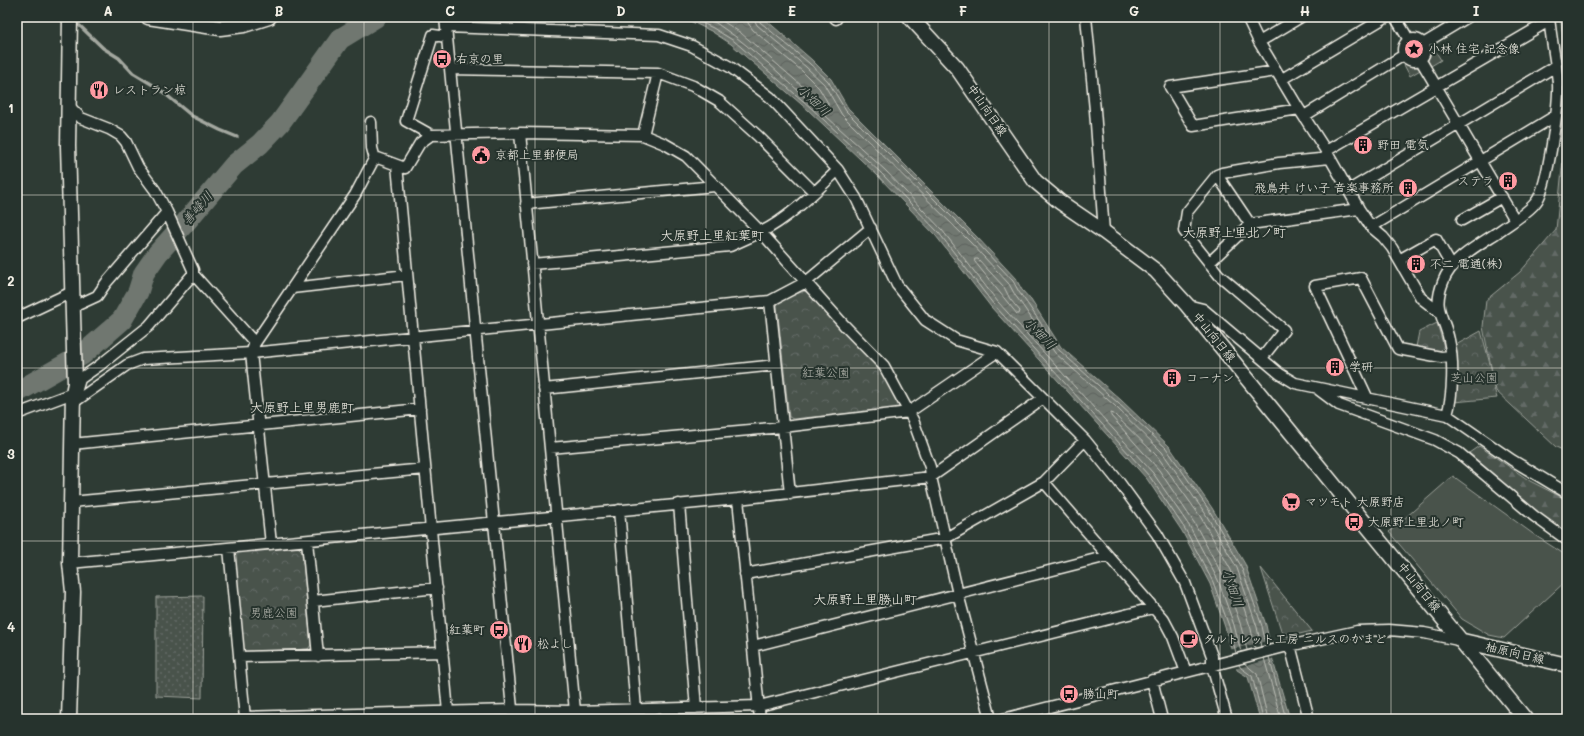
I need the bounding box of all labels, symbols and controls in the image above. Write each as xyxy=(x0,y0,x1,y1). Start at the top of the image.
text: A xyxy=(103,2,113,19)
text: B xyxy=(275,2,284,19)
text: C xyxy=(445,2,455,19)
text: D xyxy=(616,2,626,19)
text: E xyxy=(788,2,796,19)
text: F xyxy=(959,2,967,19)
text: G xyxy=(1129,2,1139,19)
text: H xyxy=(1300,2,1310,19)
text: I xyxy=(1473,2,1480,19)
place icon: 小林 住宅 記念像 xyxy=(1403,38,1425,60)
place label: 小林 住宅 記念像 xyxy=(1428,40,1520,56)
bus stop icon: 右京の里 xyxy=(431,48,453,70)
place label: 右京の里 xyxy=(456,50,504,66)
restaurant icon: レストラン椋 xyxy=(88,79,110,101)
water label: 小畑川 xyxy=(794,80,834,119)
street label: 中山向日線 xyxy=(964,80,1012,139)
place label: レストラン椋 xyxy=(113,81,186,97)
text: 1 xyxy=(8,99,14,116)
building icon: 野田 電気 xyxy=(1352,134,1374,156)
place label: 野田 電気 xyxy=(1377,136,1429,152)
public building icon: 京都上里郵便局 xyxy=(470,144,492,166)
place label: 京都上里郵便局 xyxy=(495,146,579,162)
building icon: ステラ xyxy=(1497,170,1519,192)
place label: ステラ xyxy=(1457,172,1494,188)
building icon: 飛鳥井 けい子 音楽事務所 xyxy=(1397,177,1419,199)
place label: 飛鳥井 けい子 音楽事務所 xyxy=(1254,179,1394,195)
water label: 善峰川 xyxy=(177,187,216,228)
district label: 大原野上里北ノ町 xyxy=(1182,223,1286,240)
district label: 大原野上里紅葉町 xyxy=(660,226,764,243)
building icon: 不二 電通(株) xyxy=(1405,253,1427,275)
place label: 不二 電通(株) xyxy=(1430,255,1502,271)
text: 2 xyxy=(7,272,15,289)
street label: 中山向日線 xyxy=(1190,308,1240,365)
water label: 小畑川 xyxy=(1021,313,1060,352)
building icon: 学研 xyxy=(1324,356,1346,378)
place label: 学研 xyxy=(1349,358,1373,374)
park label: 紅葉公園 xyxy=(802,364,850,380)
building icon: コーナン xyxy=(1161,367,1183,389)
place label: コーナン xyxy=(1186,369,1234,385)
park label: 芝山公園 xyxy=(1450,369,1498,385)
district label: 大原野上里男鹿町 xyxy=(250,398,354,415)
text: 3 xyxy=(7,445,15,462)
supermarket icon: マツモト 大原野店 xyxy=(1280,491,1302,513)
place label: マツモト 大原野店 xyxy=(1305,493,1405,509)
bus stop icon: 大原野上里北ノ町 xyxy=(1343,511,1365,533)
place label: 大原野上里北ノ町 xyxy=(1368,513,1464,529)
street label: 中山向日線 xyxy=(1395,558,1445,615)
water label: 小畑川 xyxy=(1219,567,1248,609)
district label: 大原野上里勝山町 xyxy=(813,590,917,607)
park label: 男鹿公園 xyxy=(250,604,298,620)
text: 4 xyxy=(7,618,15,635)
bus stop icon: 紅葉町 xyxy=(488,619,510,641)
place label: 紅葉町 xyxy=(449,621,485,637)
cafe icon: タルトレット工房 ニルスのかまど xyxy=(1178,628,1200,650)
place label: タルトレット工房 ニルスのかまど xyxy=(1203,630,1387,646)
restaurant icon: 松よし xyxy=(512,633,534,655)
place label: 松よし xyxy=(537,635,573,651)
street label: 柚原向日線 xyxy=(1484,637,1546,667)
bus stop icon: 勝山町 xyxy=(1058,683,1080,705)
place label: 勝山町 xyxy=(1083,685,1119,701)

